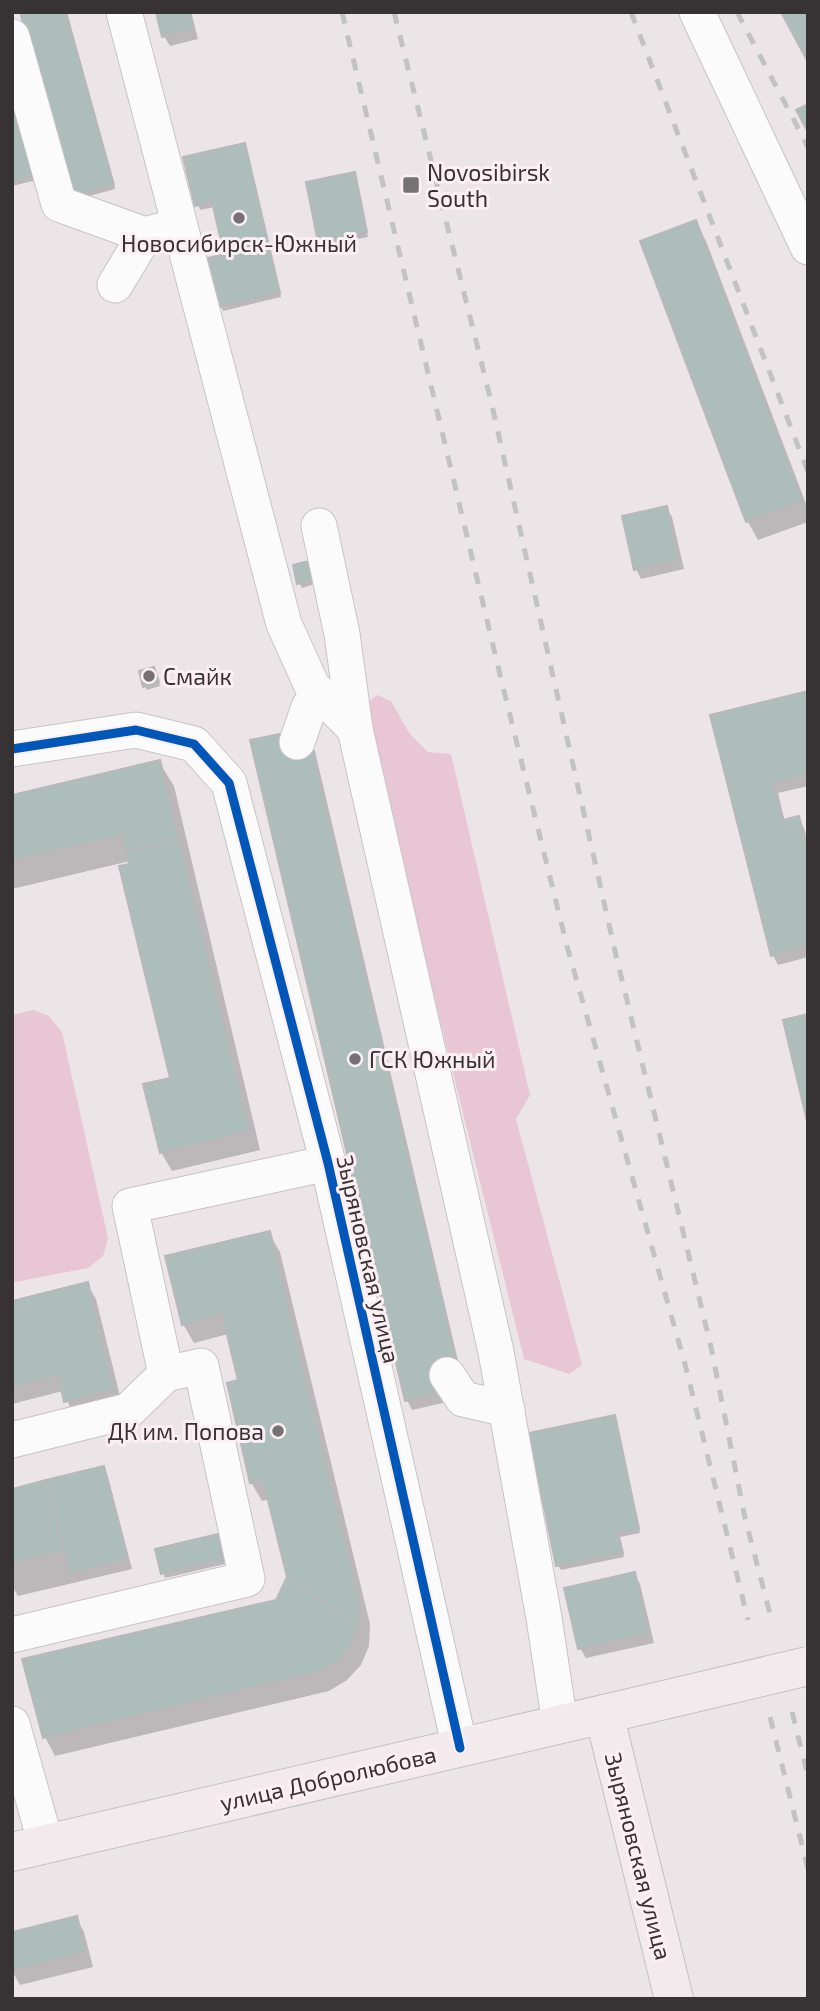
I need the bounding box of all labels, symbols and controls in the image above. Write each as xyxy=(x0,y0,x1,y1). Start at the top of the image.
place label: Novosibirsk South xyxy=(427,158,550,212)
marker: Novosibirsk South xyxy=(401,175,421,195)
marker: Новосибирск-Южный xyxy=(231,210,247,226)
place label: Новосибирск-Южный xyxy=(121,229,357,257)
place label: Смайк xyxy=(163,662,232,690)
marker: Смайк xyxy=(141,668,157,684)
place label: ГСК Южный xyxy=(369,1045,496,1073)
marker: ГСК Южный xyxy=(347,1051,363,1067)
street label: Зыряновская улица xyxy=(330,1152,407,1366)
place label: ДК им. Попова xyxy=(108,1417,264,1445)
marker: ДК им. Попова xyxy=(270,1423,286,1439)
street label: улица Добролюбова xyxy=(217,1740,439,1817)
street label: Зыряновская улица xyxy=(599,1749,678,1963)

